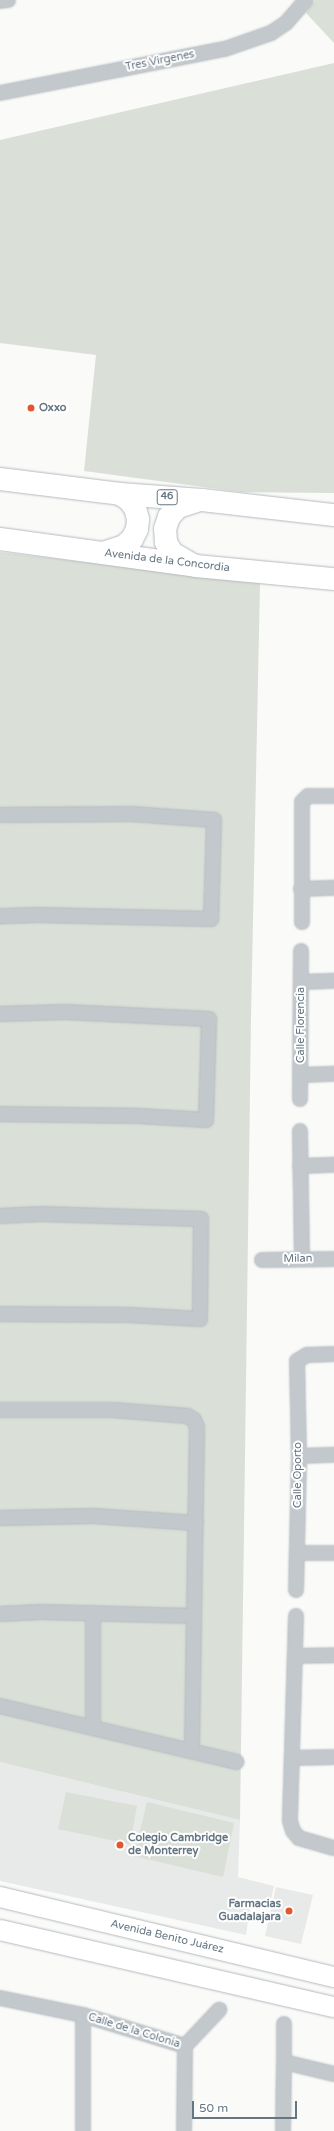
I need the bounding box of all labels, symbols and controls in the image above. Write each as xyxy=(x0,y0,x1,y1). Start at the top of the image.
street label: Tres Virgenes xyxy=(124,48,196,74)
place label: Oxxo xyxy=(39,401,66,415)
marker: Oxxo xyxy=(26,403,36,413)
road number: 46 xyxy=(156,489,178,505)
street label: Avenida de la Concordia xyxy=(104,547,230,575)
street label: Calle Florencia xyxy=(294,987,308,1063)
street label: Milan xyxy=(283,1252,313,1266)
street label: Calle Oporto xyxy=(291,1442,305,1508)
place label: Colegio Cambridge de Monterrey xyxy=(128,1832,228,1858)
marker: Colegio Cambridge de Monterrey xyxy=(115,1840,125,1850)
place label: Farmacias Guadalajara xyxy=(218,1898,281,1924)
marker: Farmacias Guadalajara xyxy=(284,1906,294,1916)
street label: Avenida Benito Juárez xyxy=(109,1918,225,1956)
street label: Calle de la Colonia xyxy=(86,2011,182,2051)
scale bar xyxy=(194,2093,299,2119)
text: 50 m xyxy=(199,2101,228,2115)

